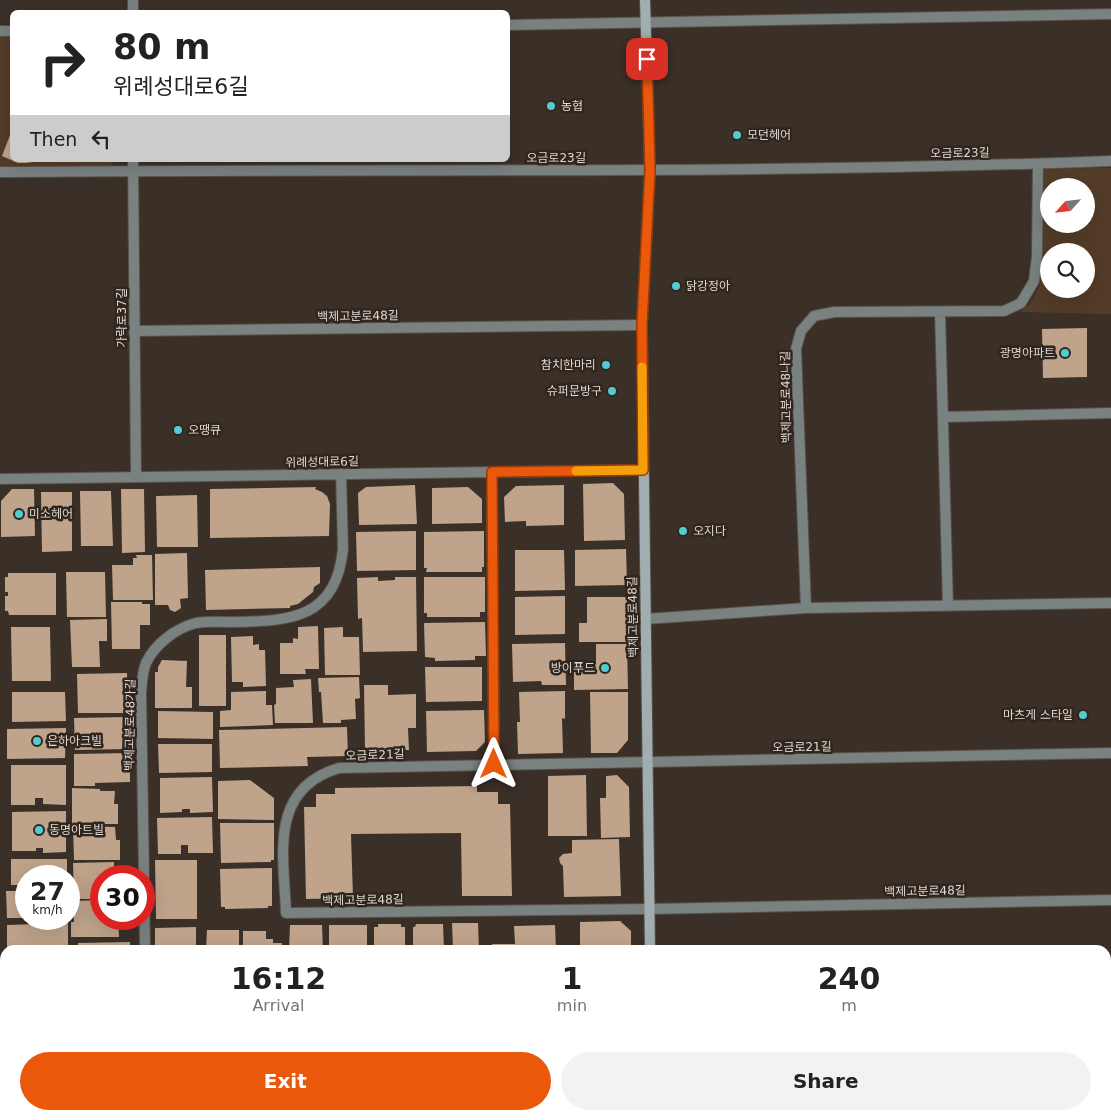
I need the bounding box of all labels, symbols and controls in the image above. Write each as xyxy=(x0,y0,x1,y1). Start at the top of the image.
text: 80 m xyxy=(113,27,210,67)
icon: right xyxy=(30,30,95,95)
pin xyxy=(626,38,668,80)
icon: arrive xyxy=(633,45,661,73)
text: 위례성대로6길 xyxy=(113,74,248,99)
place label: 농협 xyxy=(561,99,583,113)
marker: 농협 xyxy=(545,100,557,112)
icon: left xyxy=(87,125,115,153)
text: Then xyxy=(30,128,77,150)
place label: 모던헤어 xyxy=(747,128,791,142)
marker: 모던헤어 xyxy=(731,129,743,141)
street label: 오금로23길 xyxy=(930,145,990,161)
street label: 오금로23길 xyxy=(526,151,586,165)
north arrow xyxy=(1040,178,1095,232)
map controls xyxy=(1040,178,1095,298)
button: search xyxy=(1040,243,1095,298)
place label: 닭강정아 xyxy=(686,279,730,293)
marker: 닭강정아 xyxy=(670,280,682,292)
street label: 가락로37길 xyxy=(115,288,129,348)
street label: 백제고분로48길 xyxy=(317,308,399,324)
place label: 광명아파트 xyxy=(1000,346,1055,360)
marker: 광명아파트 xyxy=(1059,347,1071,359)
street label: 백제고분로48나길 xyxy=(778,351,794,443)
place label: 참치한마리 xyxy=(541,358,596,372)
marker: 참치한마리 xyxy=(600,359,612,371)
place label: 슈퍼문방구 xyxy=(547,384,602,398)
marker: 슈퍼문방구 xyxy=(606,385,618,397)
place label: 오땡큐 xyxy=(188,423,221,437)
marker: 오땡큐 xyxy=(172,424,184,436)
street label: 위례성대로6길 xyxy=(285,454,359,470)
place label: 미소헤어 xyxy=(29,507,73,521)
marker: 미소헤어 xyxy=(13,508,25,520)
place label: 오지다 xyxy=(693,524,726,538)
marker: 오지다 xyxy=(677,525,689,537)
street label: 백제고분로48길 xyxy=(625,576,641,658)
place label: 방이푸드 xyxy=(551,661,595,675)
marker: 방이푸드 xyxy=(599,662,611,674)
street label: 백제고분로48가길 xyxy=(122,679,138,771)
place label: 마츠게 스타일 xyxy=(1003,708,1073,722)
marker: 마츠게 스타일 xyxy=(1077,709,1089,721)
place label: 은하아크빌 xyxy=(47,734,102,748)
marker: 은하아크빌 xyxy=(31,735,43,747)
position arrow xyxy=(467,737,519,789)
street label: 오금로21길 xyxy=(772,739,832,755)
street label: 오금로21길 xyxy=(345,747,405,763)
place label: 동명아트빌 xyxy=(49,823,104,837)
marker: 동명아트빌 xyxy=(33,824,45,836)
speed limit sign: 30 xyxy=(90,865,155,930)
text: 27 xyxy=(30,877,65,906)
street label: 백제고분로48길 xyxy=(884,883,966,899)
street label: 백제고분로48길 xyxy=(322,892,404,908)
text: km/h xyxy=(32,903,63,917)
text: 16:12 xyxy=(231,961,326,996)
text: 1 xyxy=(561,961,582,996)
text: 240 xyxy=(818,961,880,996)
text: Arrival xyxy=(252,996,304,1015)
text: min xyxy=(557,996,587,1015)
text: m xyxy=(841,996,857,1015)
button: Exit xyxy=(20,1052,551,1110)
button: Share xyxy=(561,1052,1091,1110)

